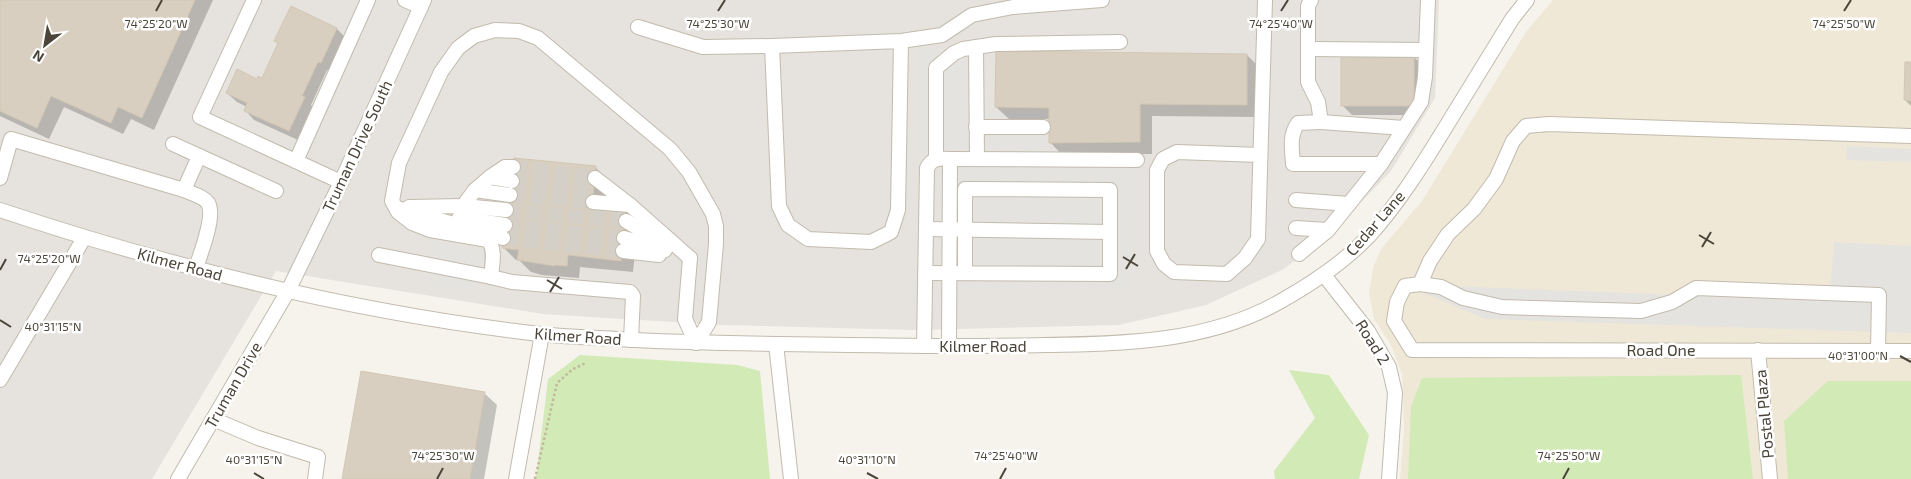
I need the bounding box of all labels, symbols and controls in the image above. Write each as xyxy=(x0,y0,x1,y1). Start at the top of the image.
text: 74°25'20"W xyxy=(124,16,188,30)
text: 74°25'30"W xyxy=(686,16,750,30)
text: 74°25'40"W xyxy=(1249,16,1313,30)
text: 74°25'50"W xyxy=(1813,16,1875,30)
north arrow xyxy=(20,20,70,70)
text: N xyxy=(29,47,47,66)
street label: Truman Drive South xyxy=(318,77,395,215)
street label: Cedar Lane xyxy=(1341,186,1408,259)
street label: Kilmer Road xyxy=(136,243,225,284)
text: 74°25'20"W xyxy=(17,251,81,265)
street label: Road 2 xyxy=(1352,316,1395,368)
text: 40°31'15"N xyxy=(25,319,81,333)
street label: Kilmer Road xyxy=(534,323,622,348)
street label: Kilmer Road xyxy=(939,336,1027,355)
street label: Truman Drive xyxy=(200,338,265,432)
street label: Road One xyxy=(1627,340,1696,359)
text: 40°31'00"N xyxy=(1828,348,1888,362)
street label: Postal Plaza xyxy=(1750,369,1777,459)
text: 74°25'30"W xyxy=(411,448,475,462)
text: 74°25'40"W xyxy=(974,448,1038,462)
text: 74°25'50"W xyxy=(1538,448,1600,462)
text: 40°31'15"N xyxy=(226,452,282,466)
text: 40°31'10"N xyxy=(838,452,896,466)

